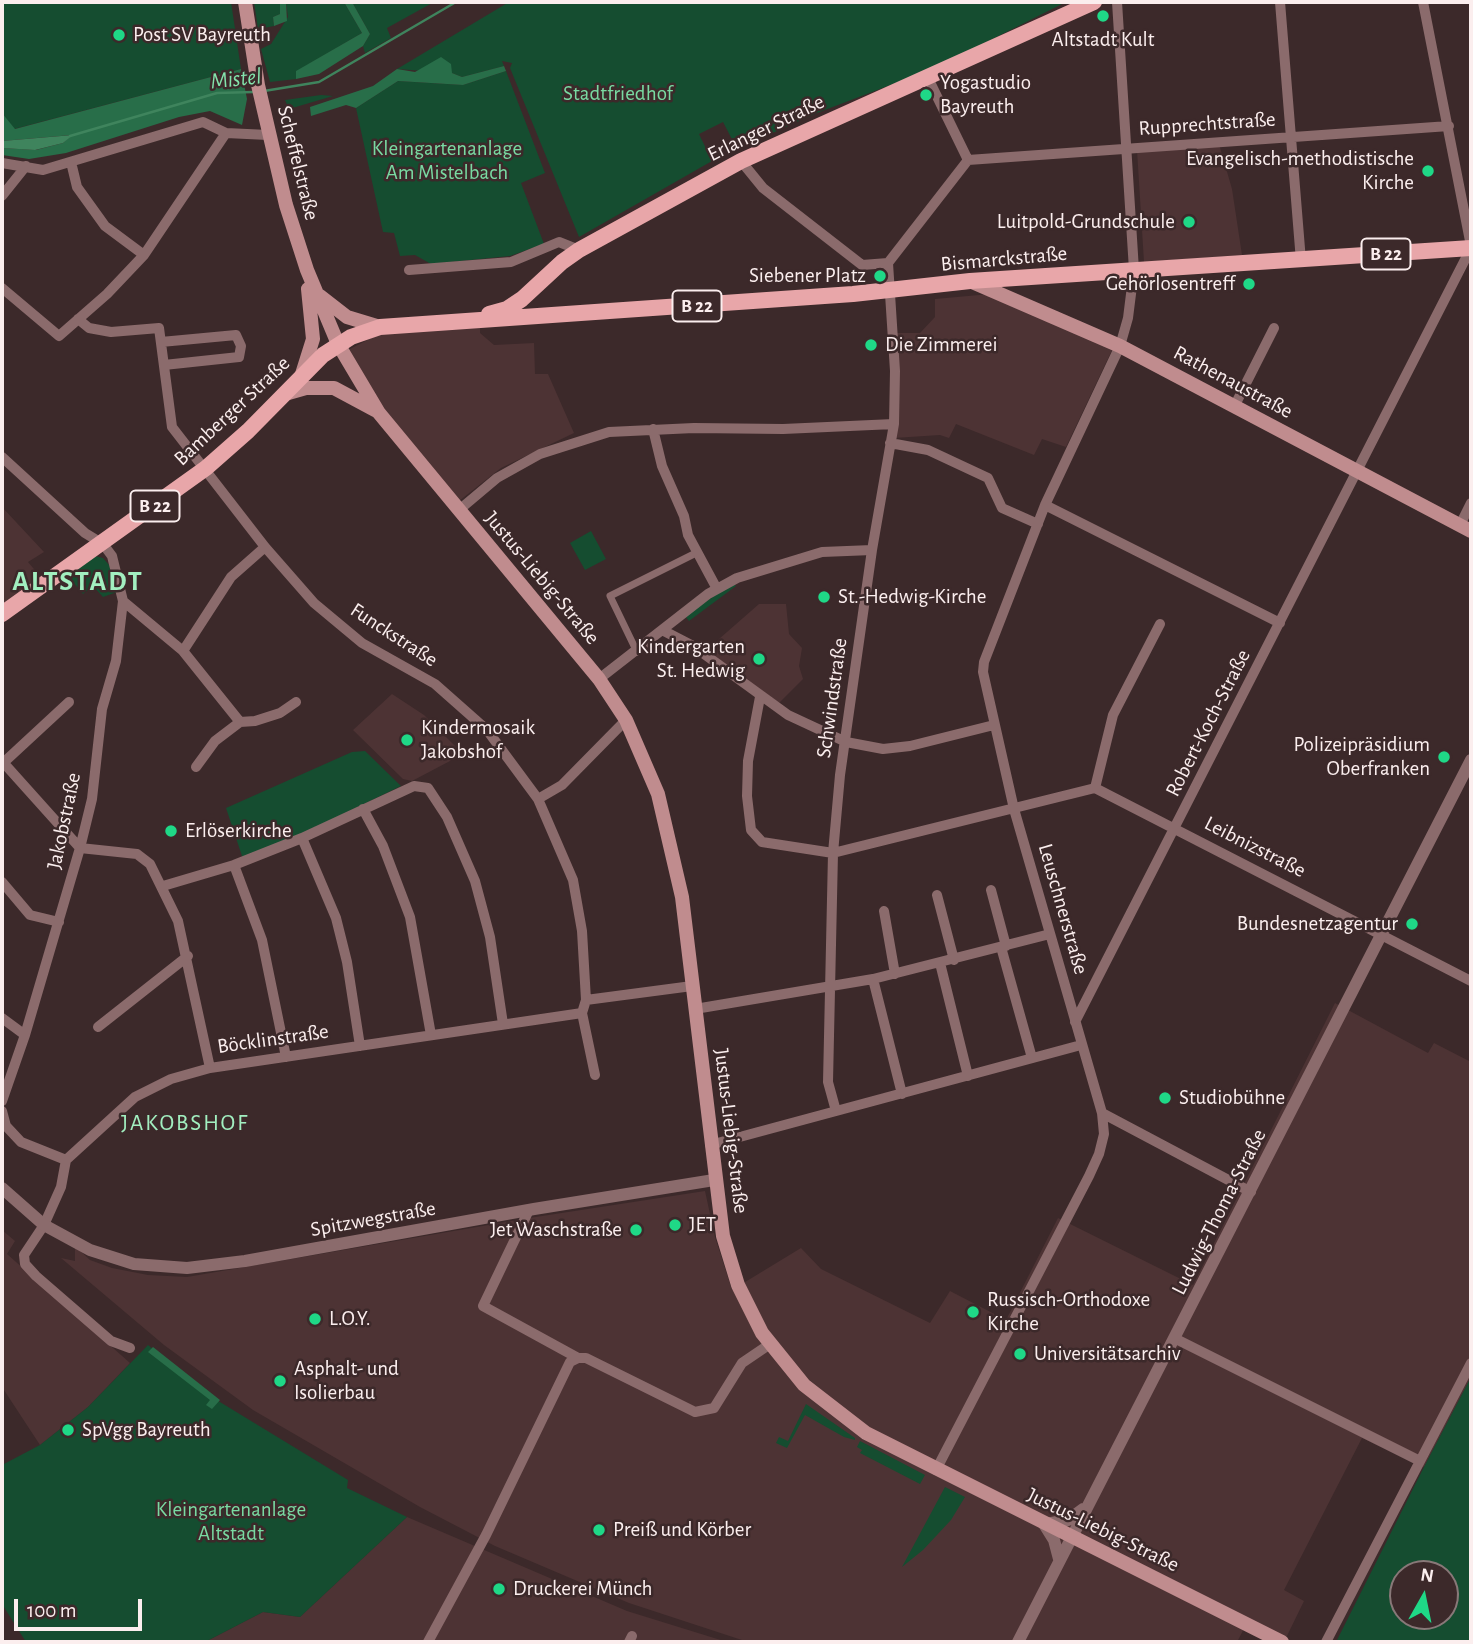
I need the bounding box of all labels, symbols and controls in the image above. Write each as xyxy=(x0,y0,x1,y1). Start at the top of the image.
marker: Altstadt Kult xyxy=(1095,8,1111,24)
place label: Post SV Bayreuth xyxy=(133,22,271,48)
marker: Post SV Bayreuth xyxy=(111,27,127,43)
place label: Altstadt Kult xyxy=(1052,27,1154,53)
water label: Mistel xyxy=(209,63,263,95)
place label: Yogastudio Bayreuth xyxy=(940,70,1031,120)
park label: Stadtfriedhof xyxy=(563,81,673,107)
marker: Yogastudio Bayreuth xyxy=(918,87,934,103)
street label: Erlanger Straße xyxy=(704,89,828,167)
street label: Scheffelstraße xyxy=(272,103,324,223)
street label: Rupprechtstraße xyxy=(1138,107,1276,141)
park label: Kleingartenanlage Am Mistelbach xyxy=(372,136,522,186)
place label: Evangelisch-methodistische Kirche xyxy=(1186,146,1414,196)
marker: Evangelisch-methodistische Kirche xyxy=(1420,163,1436,179)
place label: Luitpold-Grundschule xyxy=(997,209,1175,235)
marker: Luitpold-Grundschule xyxy=(1181,214,1197,230)
road number: B 22 xyxy=(1362,238,1410,270)
street label: Bismarckstraße xyxy=(940,241,1068,277)
place label: Siebener Platz xyxy=(749,263,866,289)
marker: Siebener Platz xyxy=(872,268,888,284)
place label: Gehörlosentreff xyxy=(1106,271,1235,297)
marker: Gehörlosentreff xyxy=(1241,276,1257,292)
road number: B 22 xyxy=(672,290,722,322)
place label: Die Zimmerei xyxy=(885,332,998,358)
marker: Die Zimmerei xyxy=(863,337,879,353)
street label: Rathenaustraße xyxy=(1169,340,1297,424)
street label: Bamberger Straße xyxy=(169,351,295,471)
road number: B 22 xyxy=(130,491,180,522)
street label: Justus-Liebig-Straße xyxy=(479,506,605,650)
district label: ALTSTADT xyxy=(13,565,143,599)
place label: St.-Hedwig-Kirche xyxy=(838,584,986,610)
marker: St.-Hedwig-Kirche xyxy=(816,589,832,605)
street label: Funckstraße xyxy=(346,597,442,673)
place label: Kindergarten St. Hedwig xyxy=(637,634,745,684)
street label: Schwindstraße xyxy=(811,636,853,760)
street label: Robert-Koch-Straße xyxy=(1160,645,1256,801)
marker: Kindergarten St. Hedwig xyxy=(751,651,767,667)
place label: Kindermosaik Jakobshof xyxy=(421,715,535,765)
marker: Kindermosaik Jakobshof xyxy=(399,732,415,748)
place label: Polizeipräsidium Oberfranken xyxy=(1293,732,1430,782)
marker: Polizeipräsidium Oberfranken xyxy=(1436,749,1452,765)
street label: Jakobstraße xyxy=(41,770,87,872)
street label: Leibnizstraße xyxy=(1200,811,1310,883)
place label: Erlöserkirche xyxy=(185,818,292,844)
marker: Erlöserkirche xyxy=(163,823,179,839)
street label: Leuschnerstraße xyxy=(1032,841,1094,977)
place label: Bundesnetzagentur xyxy=(1237,911,1398,937)
marker: Bundesnetzagentur xyxy=(1404,916,1420,932)
street label: Böcklinstraße xyxy=(216,1019,330,1059)
street label: Justus-Liebig-Straße xyxy=(708,1047,754,1215)
place label: Studiobühne xyxy=(1179,1085,1285,1111)
marker: Studiobühne xyxy=(1157,1090,1173,1106)
district label: JAKOBSHOF xyxy=(122,1109,248,1137)
street label: Ludwig-Thoma-Straße xyxy=(1166,1125,1272,1299)
street label: Spitzwegstraße xyxy=(308,1196,438,1242)
place label: JET xyxy=(689,1212,716,1238)
place label: Jet Waschstraße xyxy=(490,1217,622,1243)
marker: JET xyxy=(667,1217,683,1233)
marker: Jet Waschstraße xyxy=(628,1222,644,1238)
place label: Russisch-Orthodoxe Kirche xyxy=(987,1287,1150,1337)
marker: Russisch-Orthodoxe Kirche xyxy=(965,1304,981,1320)
place label: L.O.Y. xyxy=(329,1306,370,1332)
marker: L.O.Y. xyxy=(307,1311,323,1327)
place label: Universitätsarchiv xyxy=(1034,1341,1181,1367)
marker: Universitätsarchiv xyxy=(1012,1346,1028,1362)
place label: Asphalt- und Isolierbau xyxy=(294,1356,399,1406)
marker: Asphalt- und Isolierbau xyxy=(272,1373,288,1389)
place label: SpVgg Bayreuth xyxy=(82,1417,211,1443)
marker: SpVgg Bayreuth xyxy=(60,1422,76,1438)
street label: Justus-Liebig-Straße xyxy=(1023,1482,1183,1578)
park label: Kleingartenanlage Altstadt xyxy=(156,1497,306,1547)
place label: Preiß und Körber xyxy=(613,1517,751,1543)
marker: Preiß und Körber xyxy=(591,1522,607,1538)
north arrow xyxy=(1389,1560,1459,1630)
text: N xyxy=(1419,1565,1435,1586)
place label: Druckerei Münch xyxy=(513,1576,653,1602)
marker: Druckerei Münch xyxy=(491,1581,507,1597)
scale bar xyxy=(18,1584,145,1628)
text: 100 m xyxy=(27,1600,77,1621)

